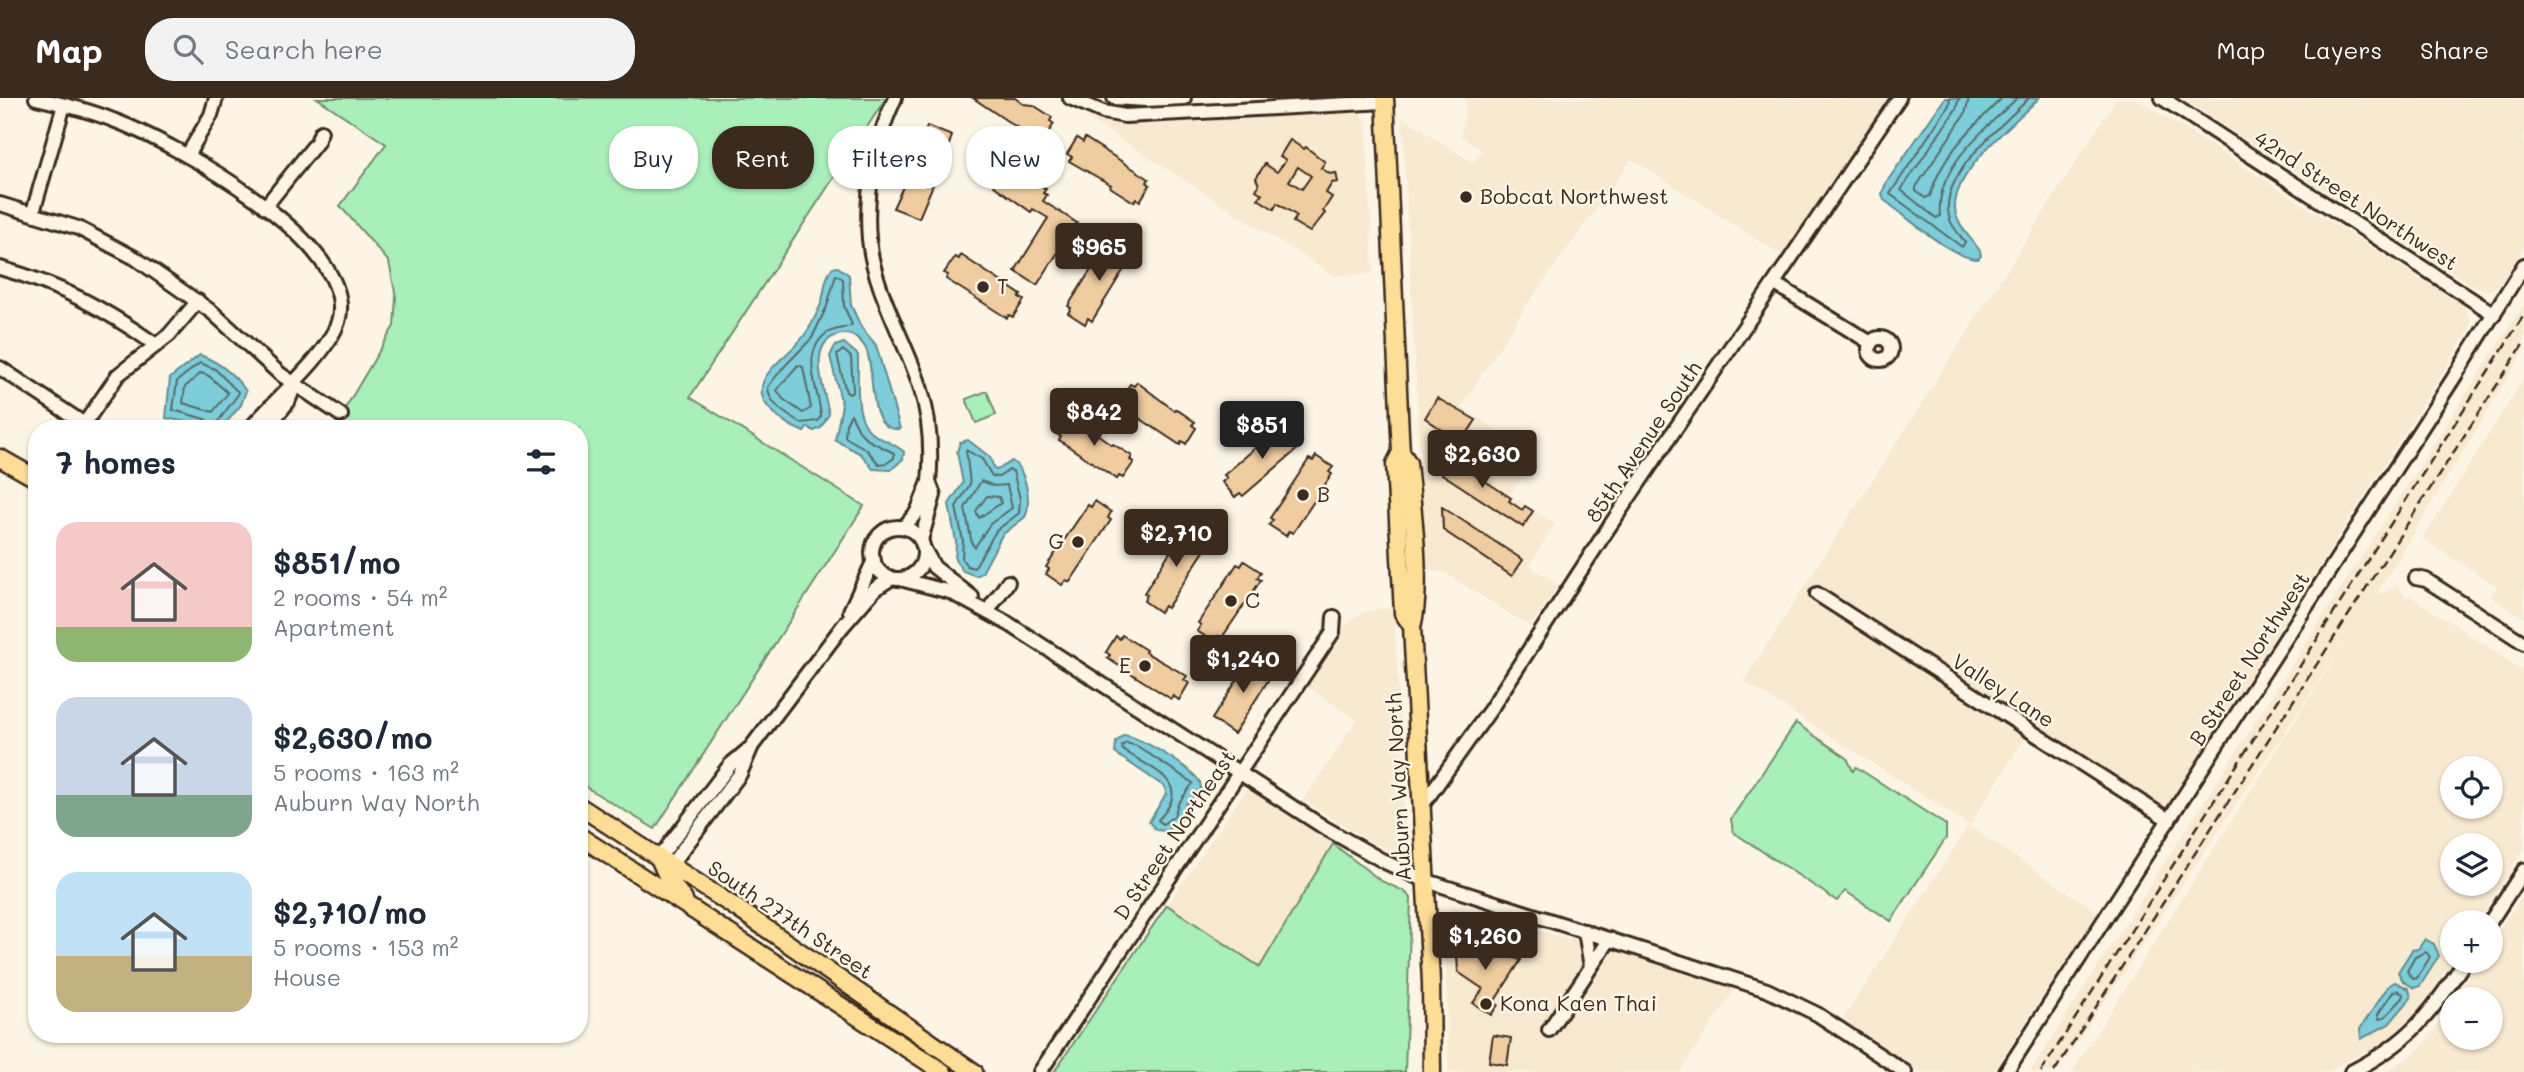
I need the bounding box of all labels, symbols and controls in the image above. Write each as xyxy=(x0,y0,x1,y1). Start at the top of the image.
search box xyxy=(145,18,635,81)
text: Map xyxy=(35,28,103,71)
icon: search xyxy=(169,30,207,68)
text: Search here xyxy=(225,32,383,66)
text: Map xyxy=(2217,34,2265,65)
text: Layers xyxy=(2303,34,2382,65)
text: Share xyxy=(2420,34,2489,65)
street label: 42nd Street Northwest xyxy=(2250,124,2464,276)
chip: Buy xyxy=(609,126,698,189)
chip: Rent xyxy=(712,126,814,189)
chip: Filters xyxy=(828,126,952,189)
chip: New xyxy=(966,126,1065,189)
place label: Bobcat Northwest xyxy=(1480,182,1669,209)
marker: Bobcat Northwest xyxy=(1458,189,1474,205)
pin: $965 xyxy=(1058,223,1140,283)
text: $965 xyxy=(1071,231,1127,261)
place label: T xyxy=(997,272,1009,299)
marker: T xyxy=(975,279,991,295)
street label: 85th Avenue South xyxy=(1579,355,1707,527)
pin: $842 xyxy=(1053,388,1135,448)
text: $842 xyxy=(1066,396,1122,426)
pin: $851 xyxy=(1221,402,1303,461)
text: $851 xyxy=(1236,409,1288,439)
pin: $2,630 xyxy=(1425,430,1539,490)
text: $2,630 xyxy=(1444,438,1520,468)
text: 7 homes xyxy=(56,442,176,482)
icon: filters xyxy=(522,443,560,481)
place label: B xyxy=(1317,480,1330,507)
marker: B xyxy=(1295,487,1311,503)
pin: $2,710 xyxy=(1119,510,1233,569)
text: $2,710 xyxy=(1140,517,1212,547)
place label: G xyxy=(1048,527,1064,554)
marker: G xyxy=(1070,534,1086,550)
text: $851/mo xyxy=(273,542,401,582)
icon: home xyxy=(112,550,196,634)
street label: B Street Northwest xyxy=(2183,566,2315,750)
text: 2 rooms · 54 m² xyxy=(273,582,448,612)
place label: C xyxy=(1245,586,1260,613)
marker: C xyxy=(1223,593,1239,609)
text: Apartment xyxy=(273,612,395,642)
pin: $1,240 xyxy=(1186,636,1300,695)
text: $1,240 xyxy=(1206,643,1280,673)
street label: Valley Lane xyxy=(1948,647,2060,733)
place label: E xyxy=(1119,651,1131,678)
marker: E xyxy=(1137,658,1153,674)
street label: Auburn Way North xyxy=(1379,692,1416,882)
text: $2,630/mo xyxy=(273,717,433,757)
icon: home xyxy=(112,725,196,809)
street label: D Street Northeast xyxy=(1107,744,1241,925)
map controls xyxy=(2440,756,2503,1050)
button: locate xyxy=(2440,756,2503,819)
text: 5 rooms · 163 m² xyxy=(273,757,459,787)
text: Auburn Way North xyxy=(273,787,480,817)
button: layers xyxy=(2440,833,2503,896)
street label: South 277th Street xyxy=(703,854,879,984)
text: $2,710/mo xyxy=(273,892,426,932)
icon: home xyxy=(112,900,196,984)
button: + xyxy=(2440,910,2503,973)
pin: $1,260 xyxy=(1428,912,1542,972)
text: $1,260 xyxy=(1448,920,1522,950)
text: 5 rooms · 153 m² xyxy=(273,932,458,962)
text: House xyxy=(273,962,341,992)
button: − xyxy=(2440,987,2503,1050)
place label: Kona Kaen Thai xyxy=(1500,989,1657,1016)
marker: Kona Kaen Thai xyxy=(1478,996,1494,1012)

